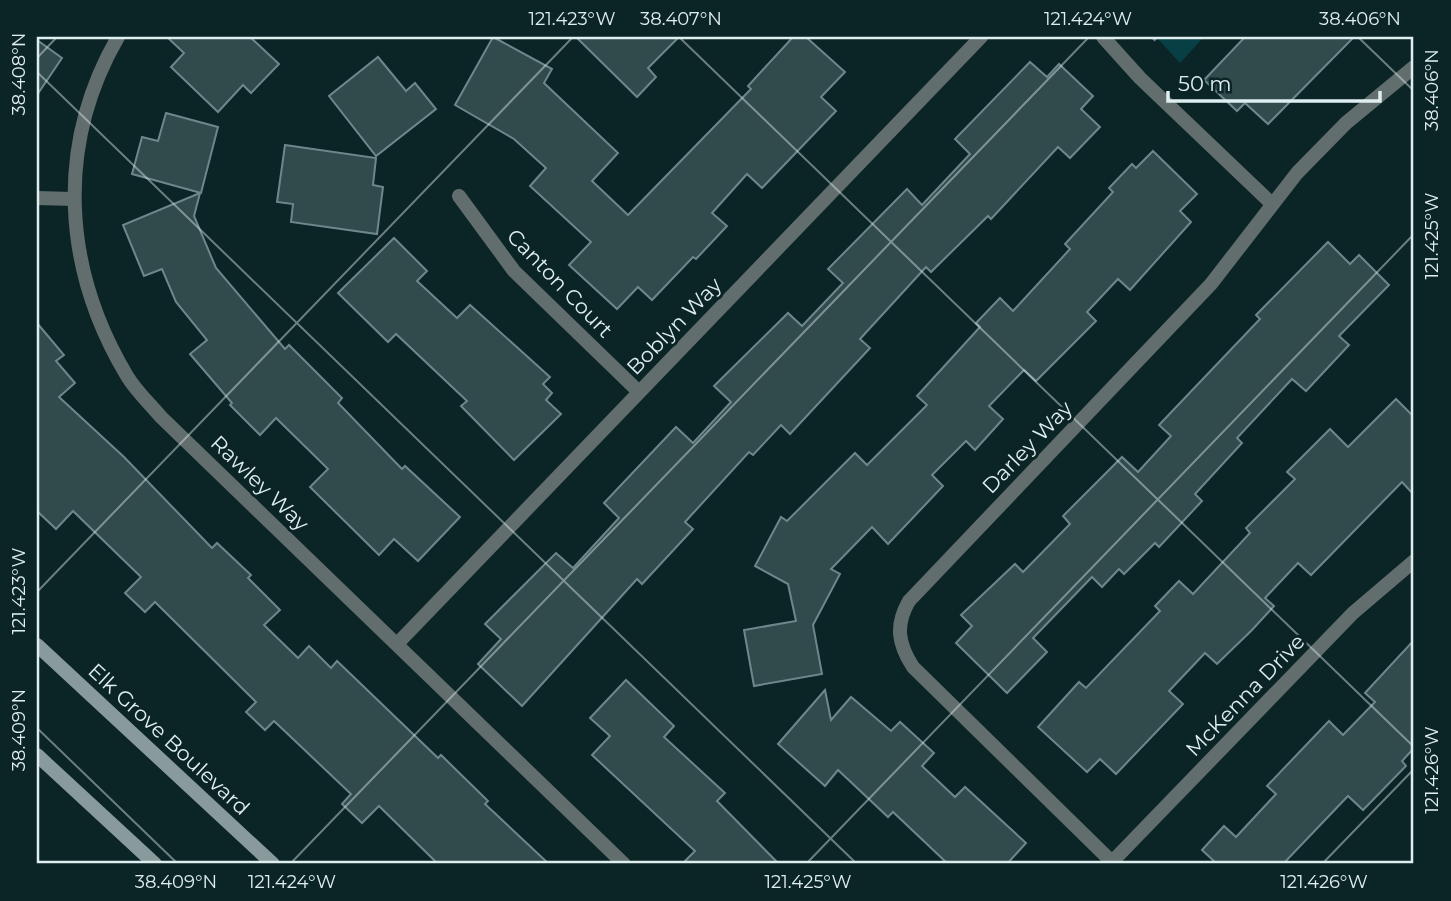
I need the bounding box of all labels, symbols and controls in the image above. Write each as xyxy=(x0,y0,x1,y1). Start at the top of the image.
text: 121.423°W xyxy=(529,8,615,30)
text: 38.407°N xyxy=(640,8,722,30)
text: 121.424°W xyxy=(1044,8,1132,30)
text: 38.406°N xyxy=(1319,8,1401,30)
text: 38.408°N xyxy=(8,33,30,115)
text: 38.406°N xyxy=(1421,49,1443,131)
scale bar xyxy=(1168,60,1379,104)
text: 50 m xyxy=(1178,71,1232,96)
text: 121.425°W xyxy=(1421,193,1443,279)
street label: Canton Court xyxy=(502,224,618,342)
street label: Boblyn Way xyxy=(621,272,727,380)
street label: Darley Way xyxy=(977,395,1078,498)
street label: Rawley Way xyxy=(206,430,315,536)
text: 121.423°W xyxy=(8,548,30,634)
street label: McKenna Drive xyxy=(1180,629,1310,761)
street label: Elk Grove Boulevard xyxy=(83,658,255,820)
text: 38.409°N xyxy=(8,689,30,771)
text: 121.426°W xyxy=(1421,726,1443,814)
text: 38.409°N xyxy=(135,871,217,893)
text: 121.424°W xyxy=(248,871,336,893)
text: 121.425°W xyxy=(765,871,851,893)
text: 121.426°W xyxy=(1280,871,1368,893)

